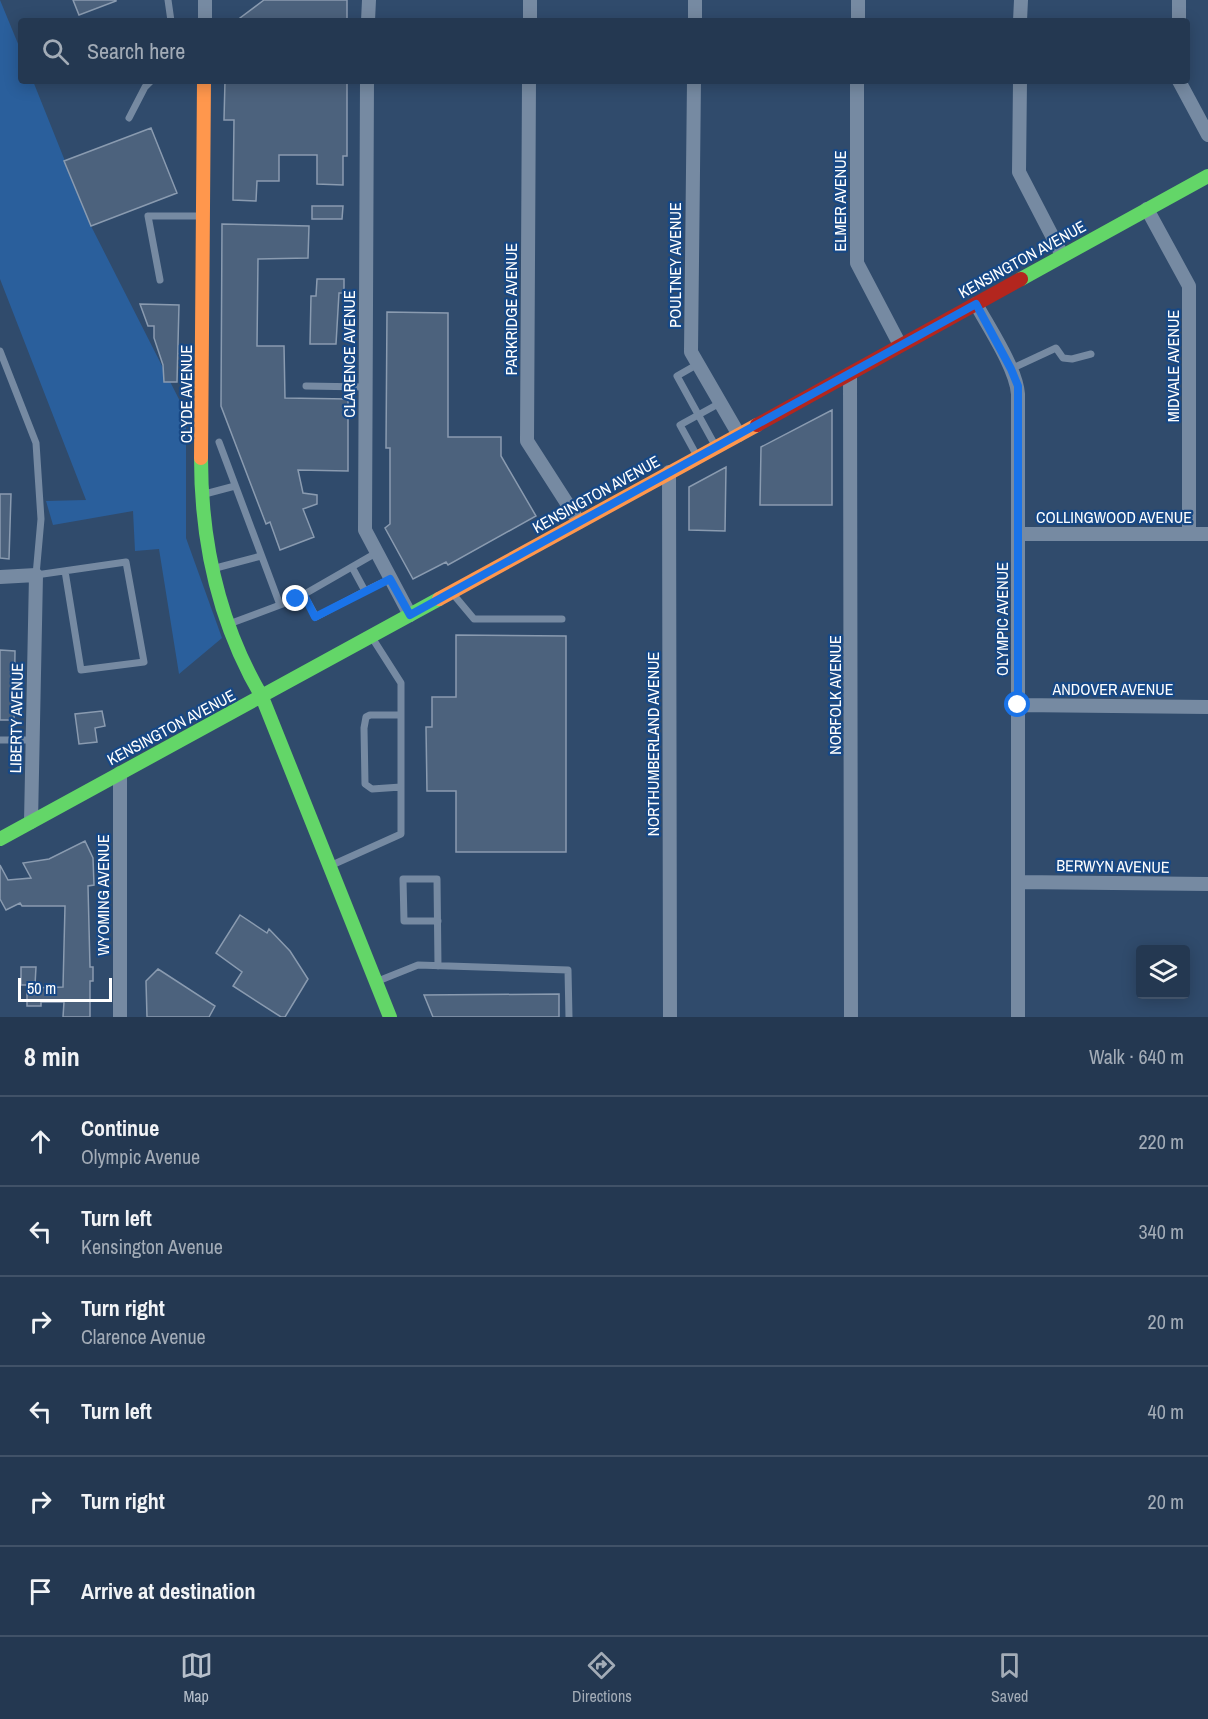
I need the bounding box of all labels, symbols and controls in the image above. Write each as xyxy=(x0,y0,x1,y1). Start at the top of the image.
search box xyxy=(18,18,1190,84)
icon: search xyxy=(39,35,72,68)
text: Search here xyxy=(87,36,185,66)
street label: ELMER AVENUE xyxy=(829,150,851,252)
street label: POULTNEY AVENUE xyxy=(664,202,686,328)
street label: KENSINGTON AVENUE xyxy=(954,215,1090,303)
street label: PARKRIDGE AVENUE xyxy=(500,243,522,375)
street label: CLARENCE AVENUE xyxy=(338,290,360,418)
street label: MIDVALE AVENUE xyxy=(1162,310,1184,422)
street label: CLYDE AVENUE xyxy=(175,345,197,443)
street label: KENSINGTON AVENUE xyxy=(528,450,664,538)
street label: COLLINGWOOD AVENUE xyxy=(1036,506,1192,528)
street label: OLYMPIC AVENUE xyxy=(991,562,1013,676)
route end xyxy=(282,585,308,611)
street label: NORFOLK AVENUE xyxy=(824,635,846,755)
street label: NORTHUMBERLAND AVENUE xyxy=(642,652,664,836)
street label: LIBERTY AVENUE xyxy=(4,663,28,773)
street label: ANDOVER AVENUE xyxy=(1052,678,1173,700)
street label: KENSINGTON AVENUE xyxy=(103,684,239,770)
route start xyxy=(1004,691,1030,717)
street label: WYOMING AVENUE xyxy=(92,834,114,956)
street label: BERWYN AVENUE xyxy=(1056,854,1170,878)
map controls xyxy=(1136,945,1190,999)
button: layers xyxy=(1136,945,1190,999)
scale bar xyxy=(18,975,112,1002)
text: 50 m xyxy=(27,977,56,999)
text: 8 min xyxy=(24,1039,80,1074)
text: Walk · 640 m xyxy=(1089,1043,1184,1070)
text: Continue xyxy=(81,1113,159,1143)
icon: ahead xyxy=(24,1125,57,1158)
text: 220 m xyxy=(1138,1128,1184,1155)
text: Olympic Avenue xyxy=(81,1143,200,1170)
text: Turn left xyxy=(81,1203,152,1233)
icon: left xyxy=(24,1215,57,1248)
text: 340 m xyxy=(1138,1218,1184,1245)
text: Kensington Avenue xyxy=(81,1233,223,1260)
text: Turn right xyxy=(81,1293,165,1323)
icon: right xyxy=(24,1305,57,1338)
text: 20 m xyxy=(1148,1308,1184,1335)
text: Clarence Avenue xyxy=(81,1323,206,1350)
icon: left xyxy=(24,1395,57,1428)
text: Turn left xyxy=(81,1396,152,1426)
text: 40 m xyxy=(1148,1398,1184,1425)
icon: right xyxy=(24,1485,57,1518)
text: Turn right xyxy=(81,1486,165,1516)
text: 20 m xyxy=(1148,1488,1184,1515)
icon: arrive xyxy=(24,1575,57,1608)
text: Arrive at destination xyxy=(81,1576,255,1606)
tab: Map xyxy=(180,1649,213,1707)
tab: Directions xyxy=(572,1649,632,1707)
tab: Saved xyxy=(991,1649,1028,1707)

